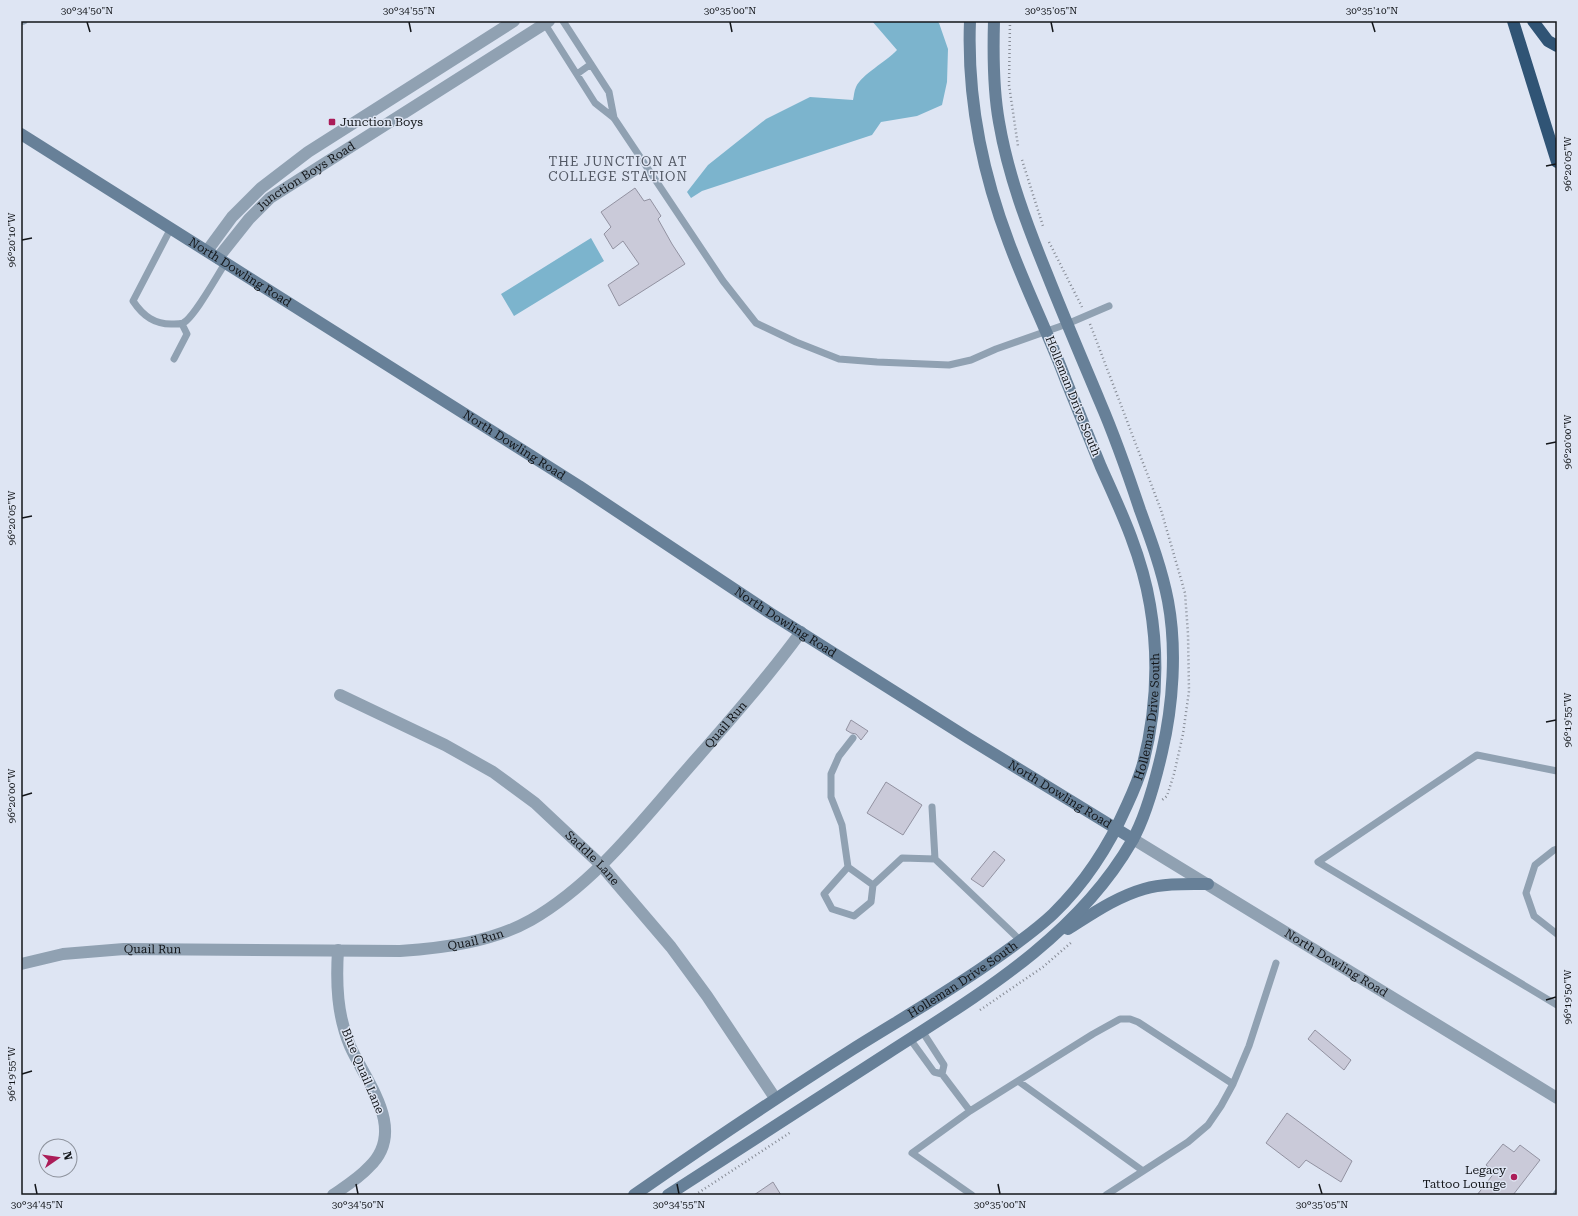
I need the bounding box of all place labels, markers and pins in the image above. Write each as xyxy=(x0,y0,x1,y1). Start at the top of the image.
place label: Junction Boys xyxy=(340,115,423,129)
marker: Junction Boys xyxy=(327,117,337,127)
place label: Legacy Tattoo Lounge xyxy=(1422,1163,1507,1191)
marker: Legacy Tattoo Lounge xyxy=(1509,1172,1519,1182)

